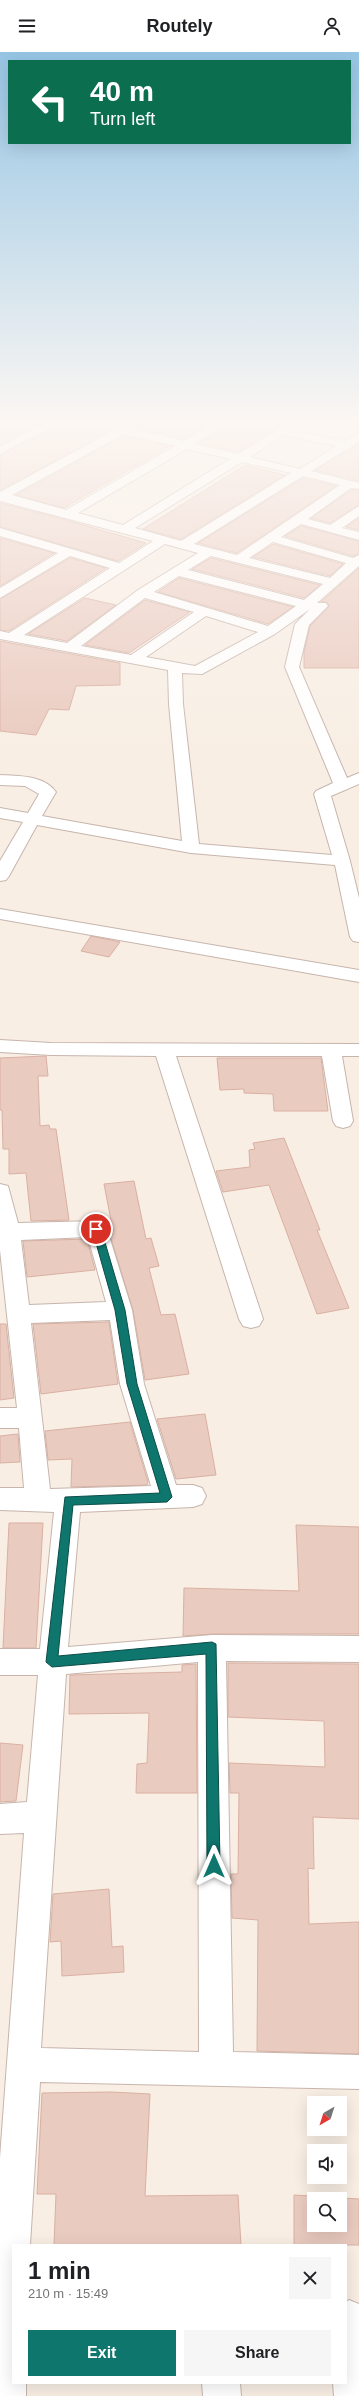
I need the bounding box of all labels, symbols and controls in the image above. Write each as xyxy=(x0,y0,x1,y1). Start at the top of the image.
icon: menu xyxy=(16,15,38,37)
icon: person xyxy=(321,15,343,37)
text: Routely xyxy=(146,16,213,36)
icon: left xyxy=(24,76,76,128)
text: 40 m xyxy=(90,76,154,107)
text: Turn left xyxy=(90,109,155,129)
pin xyxy=(79,1212,113,1246)
icon: arrive xyxy=(85,1218,107,1240)
position arrow xyxy=(193,1845,235,1887)
north arrow xyxy=(307,2096,347,2136)
map controls xyxy=(307,2096,347,2232)
button: sound xyxy=(307,2144,347,2184)
button: search xyxy=(307,2192,347,2232)
text: 1 min xyxy=(28,2257,91,2284)
button: close xyxy=(289,2257,331,2299)
text: 210 m · 15:49 xyxy=(28,2286,108,2301)
button: Exit xyxy=(28,2330,176,2376)
button: Share xyxy=(184,2330,331,2376)

